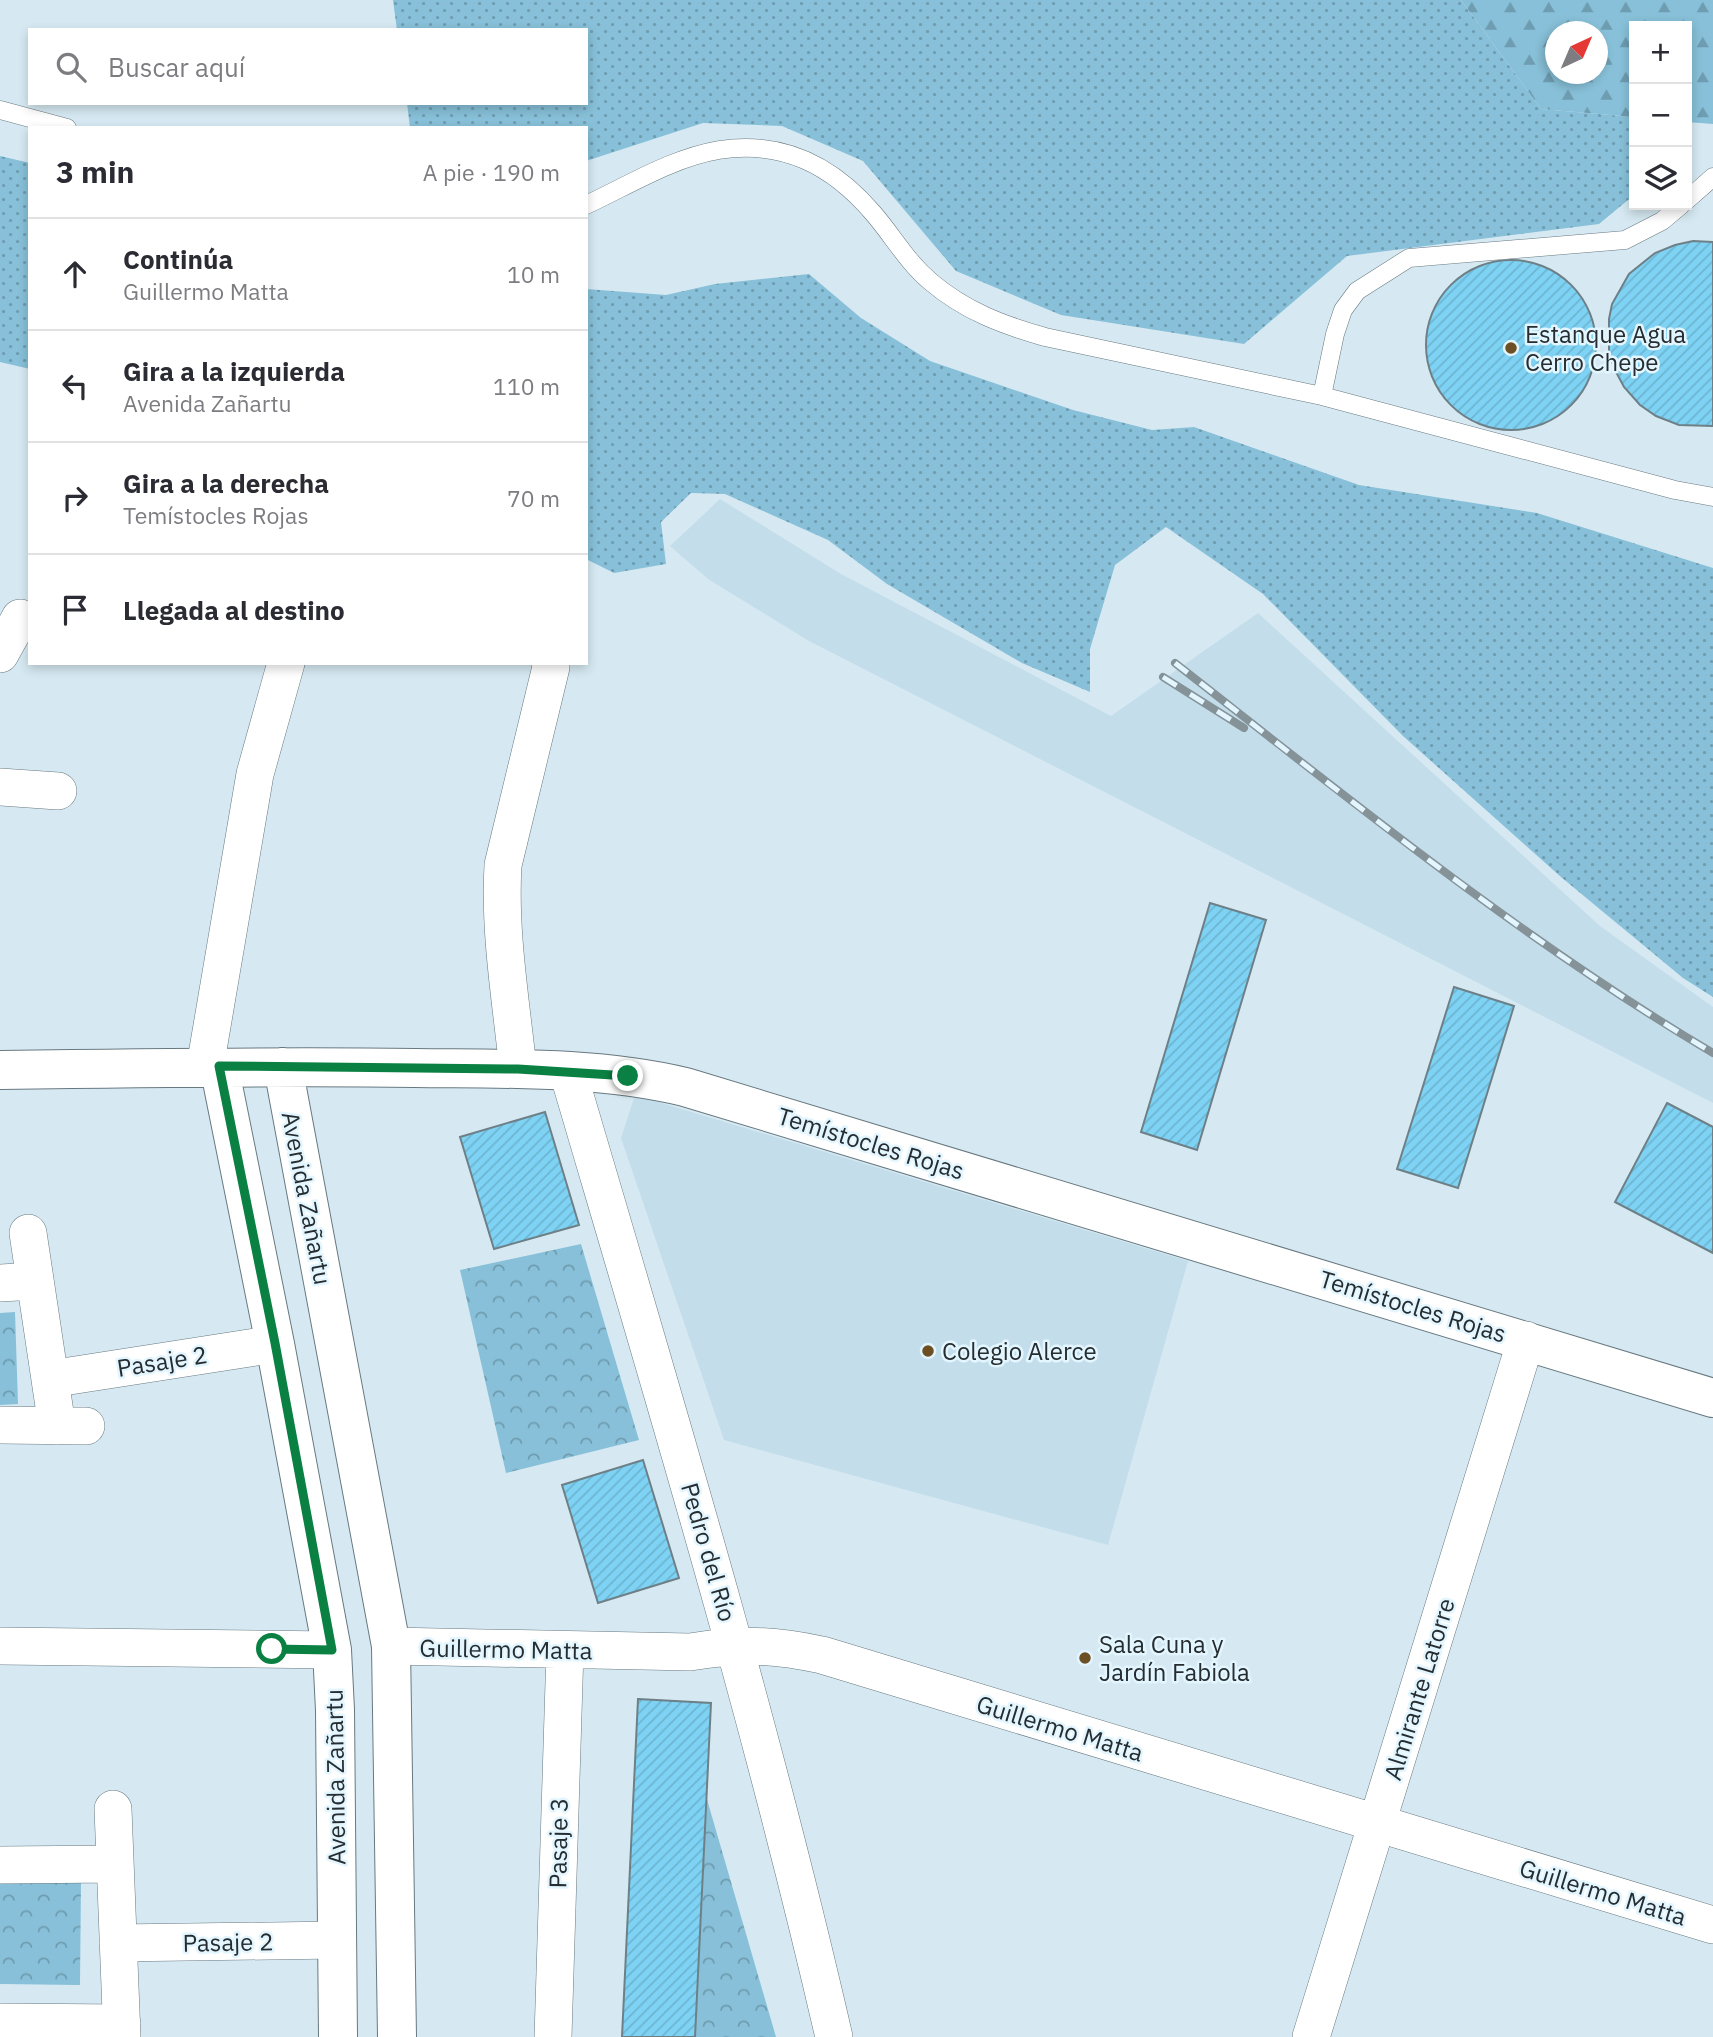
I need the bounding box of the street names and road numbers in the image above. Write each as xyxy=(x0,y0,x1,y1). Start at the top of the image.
street label: Temístocles Rojas xyxy=(774,1099,968,1187)
street label: Avenida Zañartu xyxy=(275,1109,339,1287)
street label: Temístocles Rojas xyxy=(1316,1262,1510,1350)
street label: Pasaje 2 xyxy=(115,1338,209,1384)
street label: Pedro del Río xyxy=(674,1479,744,1625)
street label: Almirante Latorre xyxy=(1376,1594,1462,1784)
street label: Guillermo Matta xyxy=(419,1631,593,1667)
street label: Guillermo Matta xyxy=(973,1687,1148,1769)
street label: Avenida Zañartu xyxy=(317,1689,353,1865)
street label: Pasaje 3 xyxy=(541,1797,575,1889)
street label: Guillermo Matta xyxy=(1516,1851,1691,1933)
street label: Pasaje 2 xyxy=(182,1925,274,1959)

